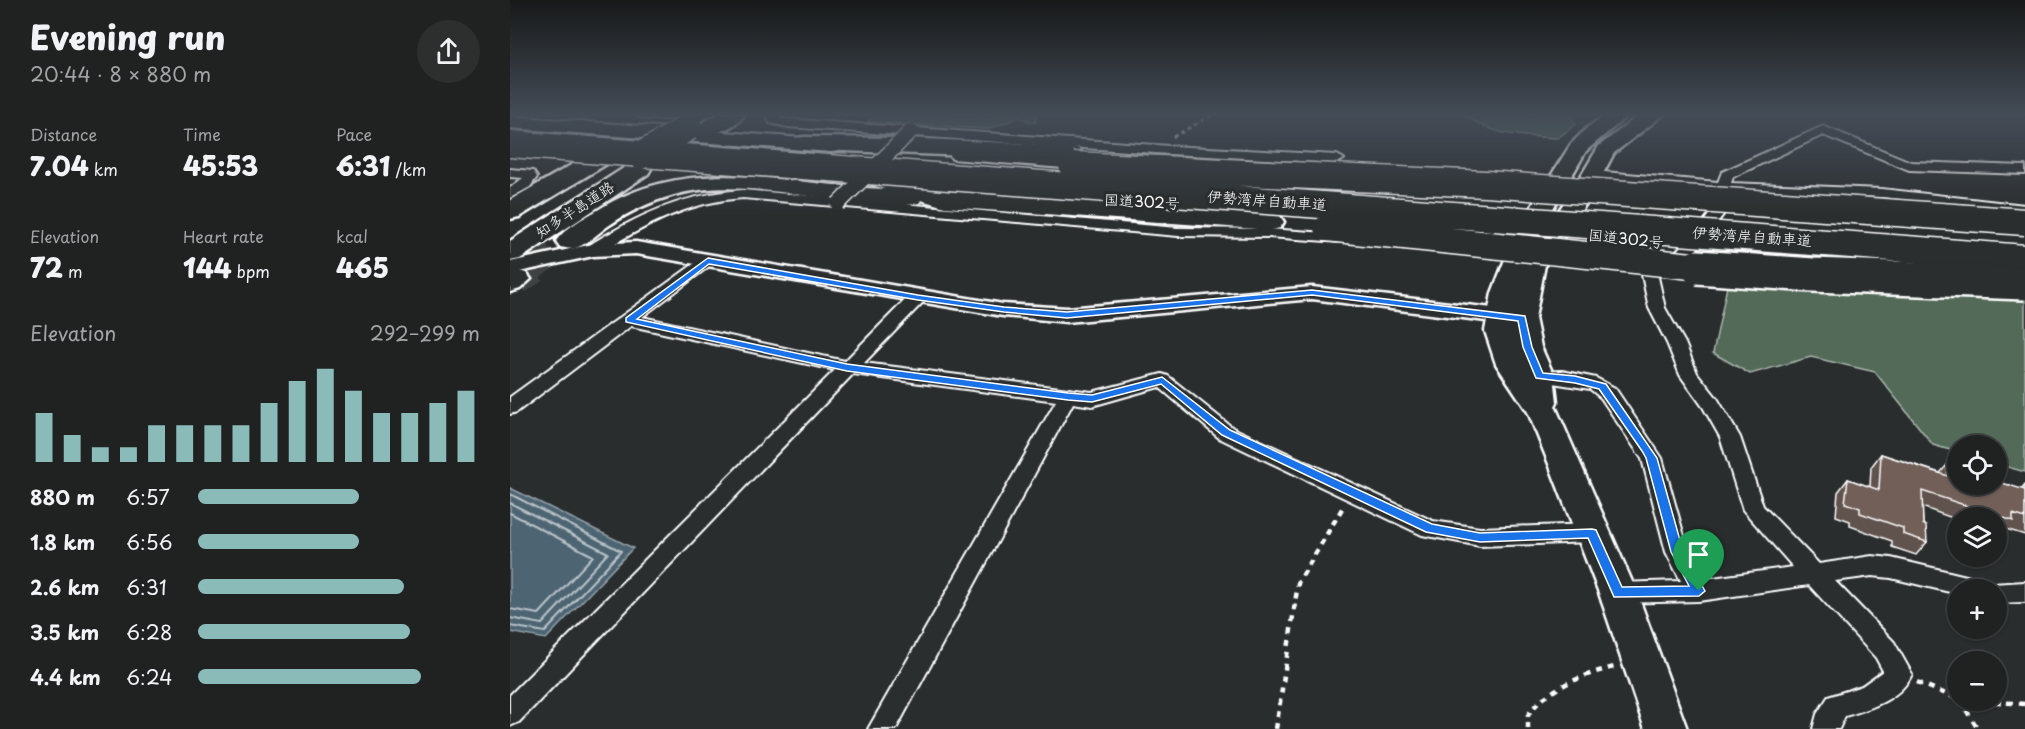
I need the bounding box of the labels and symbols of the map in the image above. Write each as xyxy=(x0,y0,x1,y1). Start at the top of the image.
street label: 知多半島道路 xyxy=(530,175,618,243)
street label: 伊勢湾岸自動車道 xyxy=(1206,184,1328,215)
street label: 国道302号 xyxy=(1104,187,1181,214)
street label: 伊勢湾岸自動車道 xyxy=(1691,220,1813,251)
street label: 国道302号 xyxy=(1587,222,1665,253)
pin xyxy=(1673,529,1724,591)

